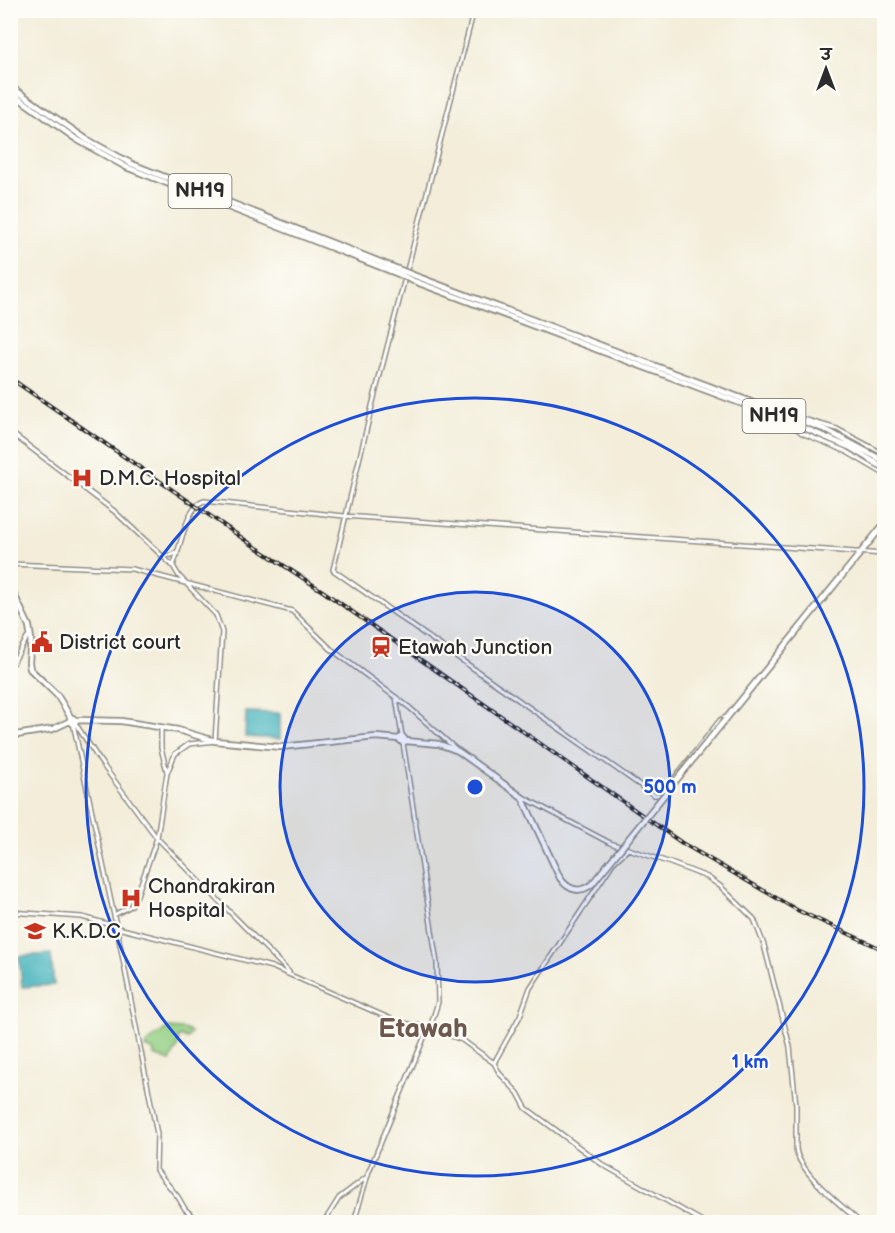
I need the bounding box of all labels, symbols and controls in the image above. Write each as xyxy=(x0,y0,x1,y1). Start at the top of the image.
north arrow xyxy=(796,39,856,99)
text: उ xyxy=(819,46,833,65)
road number: NH19 xyxy=(168,174,232,208)
road number: NH19 xyxy=(742,399,806,433)
hospital icon: D.M.C. Hospital xyxy=(70,466,94,490)
place label: D.M.C. Hospital xyxy=(99,466,241,491)
public building icon: District court xyxy=(30,630,54,654)
place label: District court xyxy=(59,630,181,655)
station icon: Etawah Junction xyxy=(369,635,393,659)
place label: Etawah Junction xyxy=(398,635,552,660)
centre of rings xyxy=(465,777,485,797)
text: 500 m xyxy=(643,777,697,798)
place label: Chandrakiran Hospital xyxy=(148,874,275,923)
hospital icon: Chandrakiran Hospital xyxy=(119,886,143,910)
school or university icon: K.K.D.C xyxy=(23,919,47,943)
place label: K.K.D.C xyxy=(52,919,121,944)
district label: Etawah xyxy=(378,1013,468,1045)
text: 1 km xyxy=(731,1052,769,1073)

